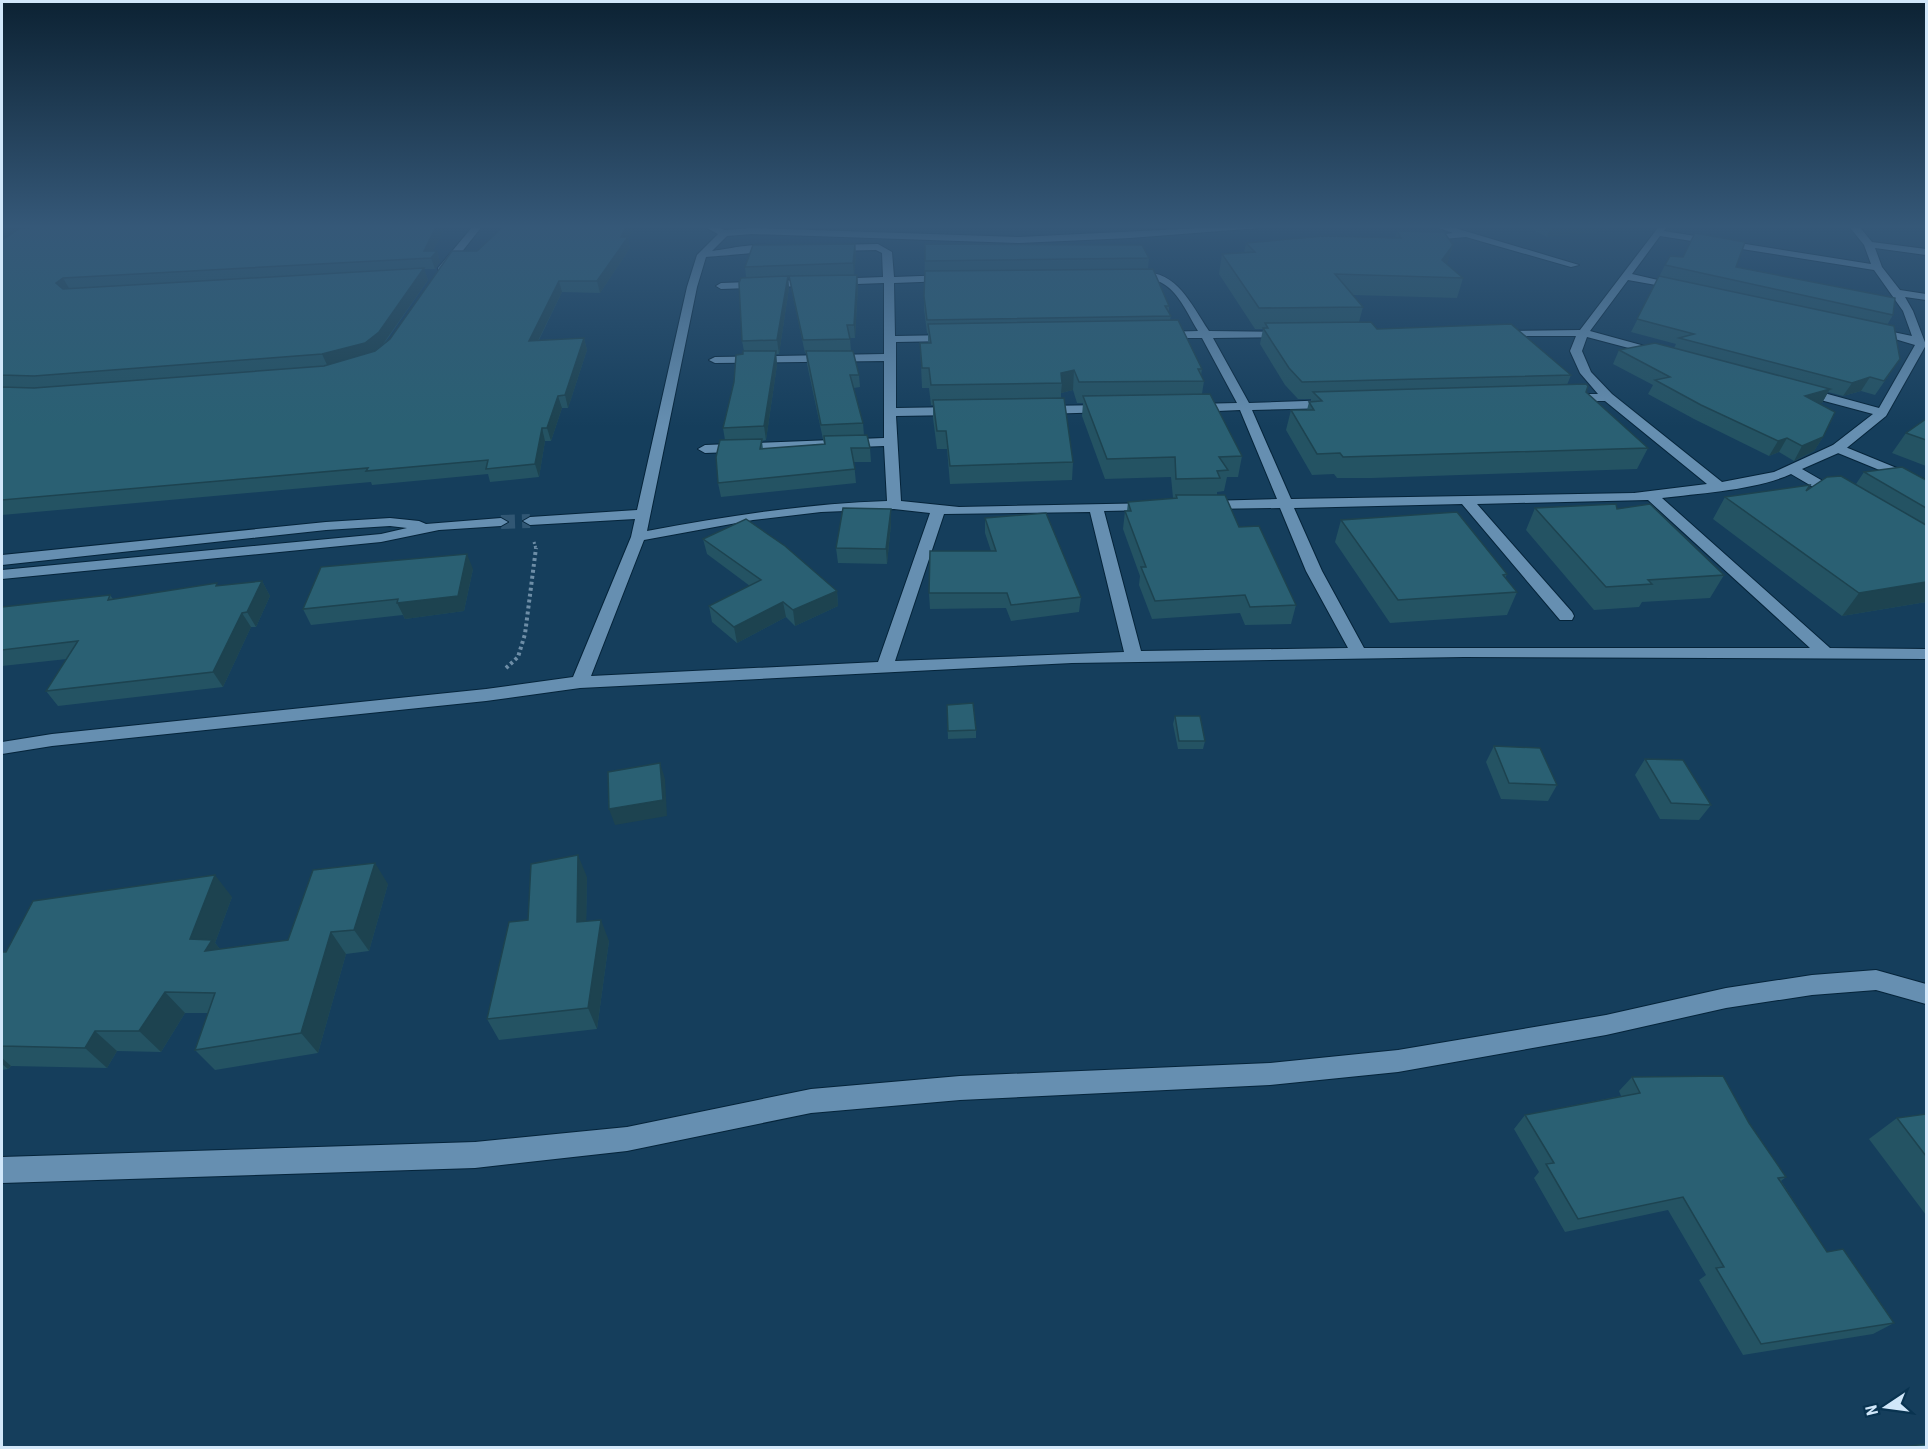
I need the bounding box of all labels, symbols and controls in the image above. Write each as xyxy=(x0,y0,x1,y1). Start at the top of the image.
north arrow xyxy=(1856,1377,1916,1437)
text: N xyxy=(1862,1403,1882,1417)

